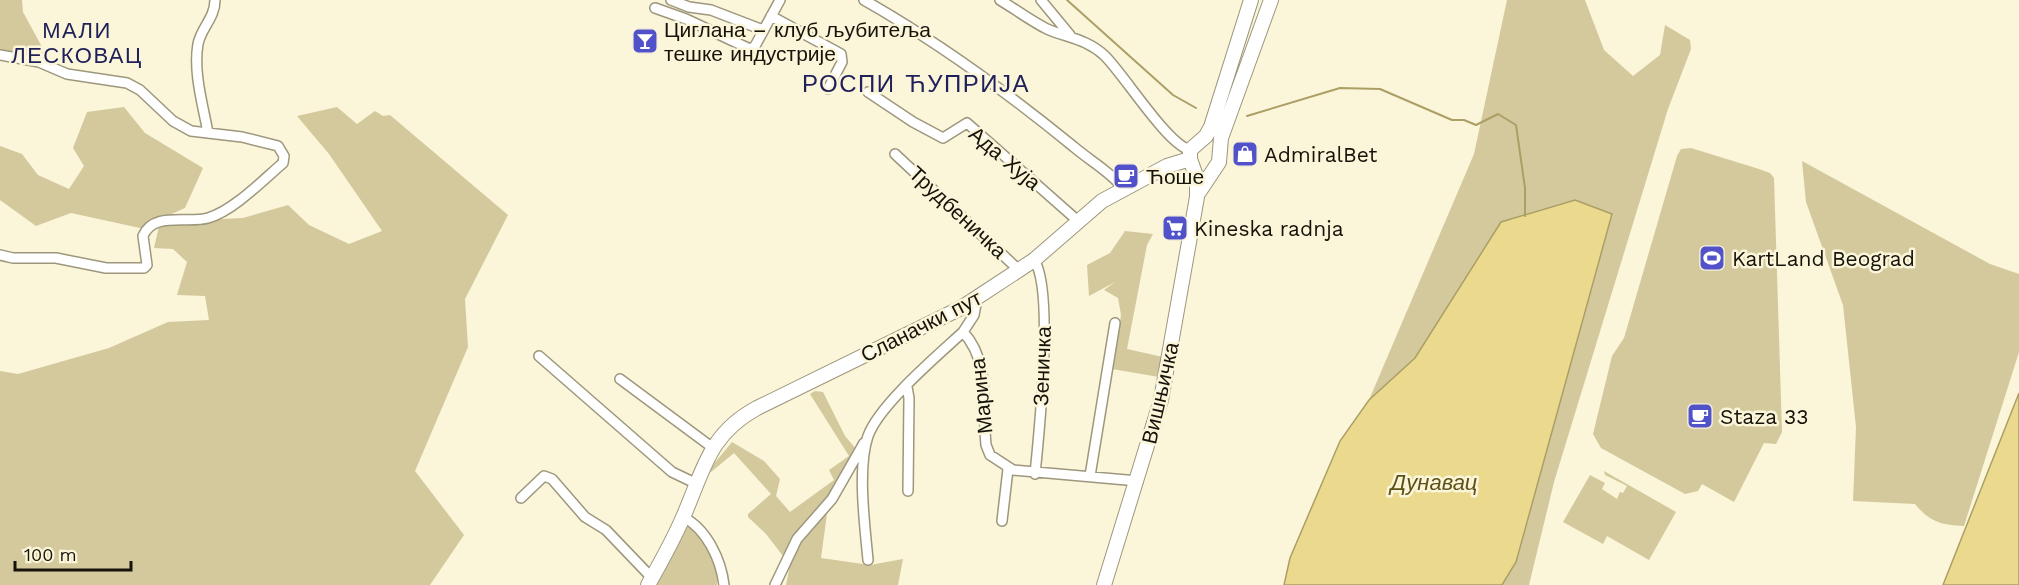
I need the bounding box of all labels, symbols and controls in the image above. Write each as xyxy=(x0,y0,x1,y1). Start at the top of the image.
place label: Циглана – клуб љубитеља тешке индустрије xyxy=(664,17,931,66)
district label: МАЛИ ЛЕСКОВАЦ xyxy=(11,18,143,68)
bar icon: Циглана – клуб љубитеља тешке индустрије xyxy=(630,26,660,56)
district label: РОСПИ ЋУПРИЈА xyxy=(802,70,1030,98)
street label: Ада Хуја xyxy=(964,121,1046,195)
shop icon: AdmiralBet xyxy=(1230,139,1260,169)
place label: AdmiralBet xyxy=(1264,142,1378,167)
street label: Трудбеничка xyxy=(904,160,1012,264)
cafe icon: Ћоше xyxy=(1111,161,1141,191)
place label: Ћоше xyxy=(1146,164,1204,189)
supermarket icon: Kineska radnja xyxy=(1160,213,1190,243)
place label: Kineska radnja xyxy=(1194,216,1344,241)
sports icon: KartLand Beograd xyxy=(1697,243,1727,273)
place label: KartLand Beograd xyxy=(1732,246,1915,271)
street label: Сланачки пут xyxy=(856,285,986,367)
street label: Зеничка xyxy=(1028,325,1056,406)
street label: Вишњичка xyxy=(1136,339,1184,446)
street label: Марина xyxy=(965,357,997,435)
cafe icon: Staza 33 xyxy=(1685,401,1715,431)
place label: Staza 33 xyxy=(1720,404,1808,429)
water label: Дунавац xyxy=(1388,470,1477,495)
scale bar xyxy=(15,534,130,572)
text: 100 m xyxy=(24,544,77,565)

